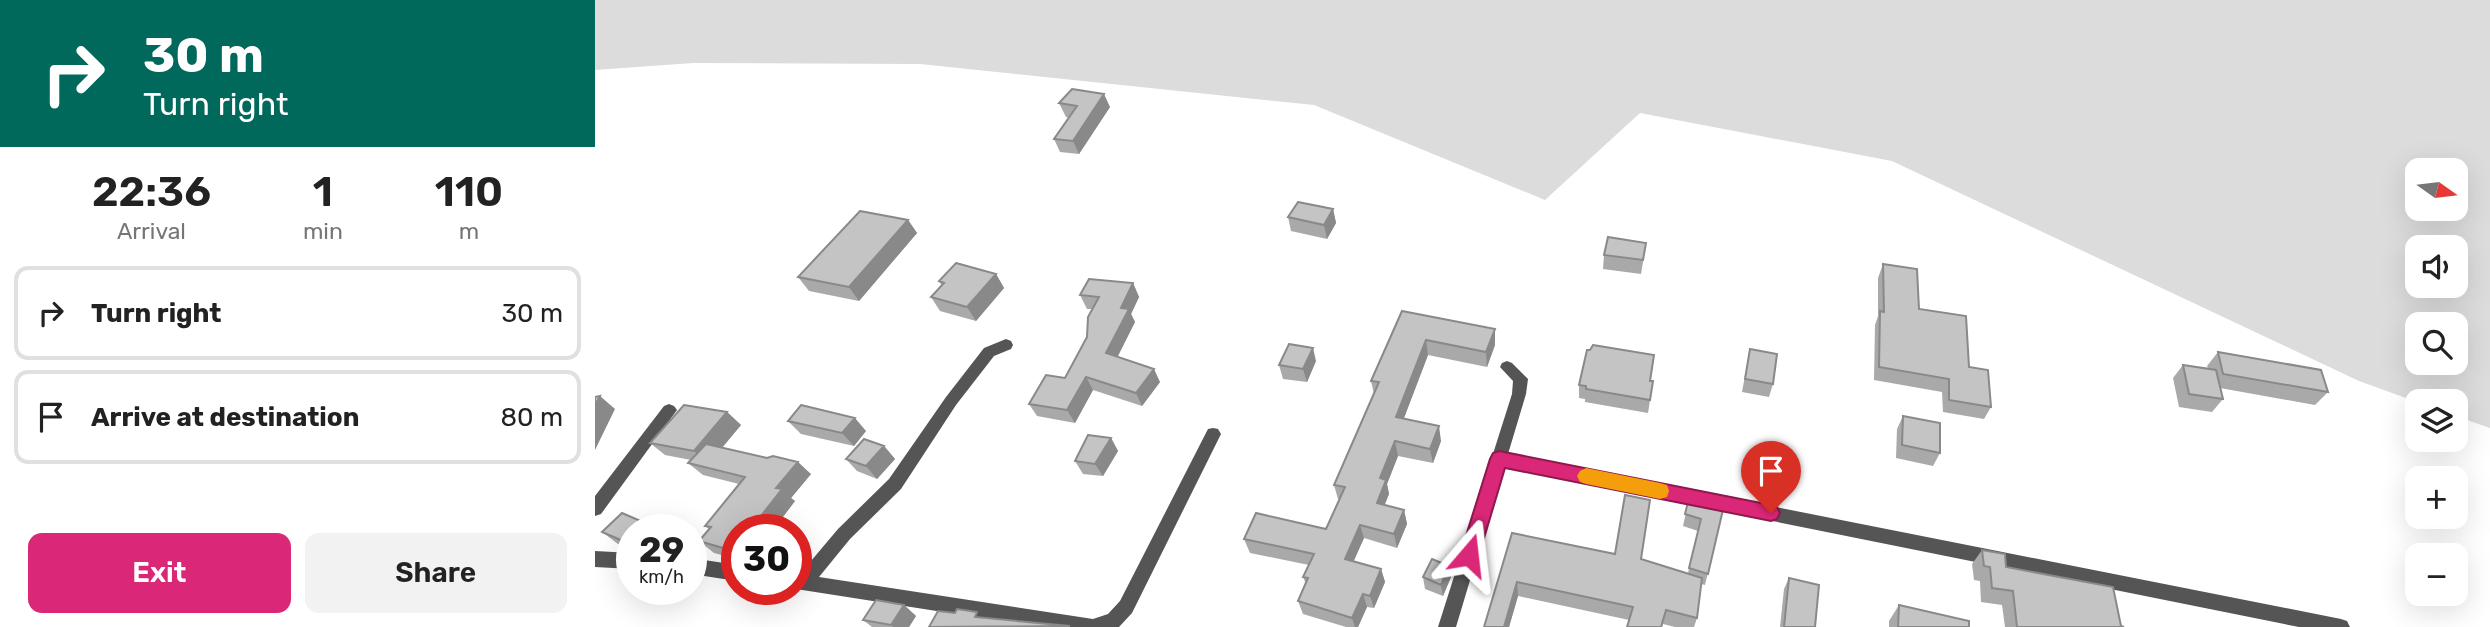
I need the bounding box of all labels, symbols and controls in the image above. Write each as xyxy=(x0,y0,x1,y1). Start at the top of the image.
text: 30 m xyxy=(143,26,264,84)
icon: right xyxy=(28,28,119,119)
text: Turn right xyxy=(143,85,288,123)
north arrow xyxy=(2405,158,2467,220)
map controls xyxy=(2405,158,2468,606)
text: 22:36 xyxy=(92,167,211,217)
text: 1 xyxy=(313,167,333,217)
text: 110 xyxy=(435,167,503,217)
text: Arrival xyxy=(117,217,186,245)
text: min xyxy=(303,217,343,245)
text: m xyxy=(459,217,479,245)
button: sound xyxy=(2405,235,2468,298)
icon: right xyxy=(32,294,70,332)
text: Turn right xyxy=(91,298,221,329)
text: 30 m xyxy=(501,298,563,329)
button: search xyxy=(2405,312,2468,375)
button: layers xyxy=(2405,389,2468,452)
icon: arrive xyxy=(32,398,70,436)
text: Arrive at destination xyxy=(91,402,359,433)
text: 80 m xyxy=(500,402,563,433)
pin xyxy=(1741,441,1801,513)
icon: arrive xyxy=(1752,452,1790,490)
button: + xyxy=(2405,466,2468,529)
speed limit sign: 30 xyxy=(721,514,812,605)
position arrow xyxy=(1432,518,1506,592)
text: 29 xyxy=(639,529,684,571)
button: Exit xyxy=(28,533,291,613)
button: Share xyxy=(305,533,567,613)
button: − xyxy=(2405,543,2468,606)
text: km/h xyxy=(639,566,684,588)

